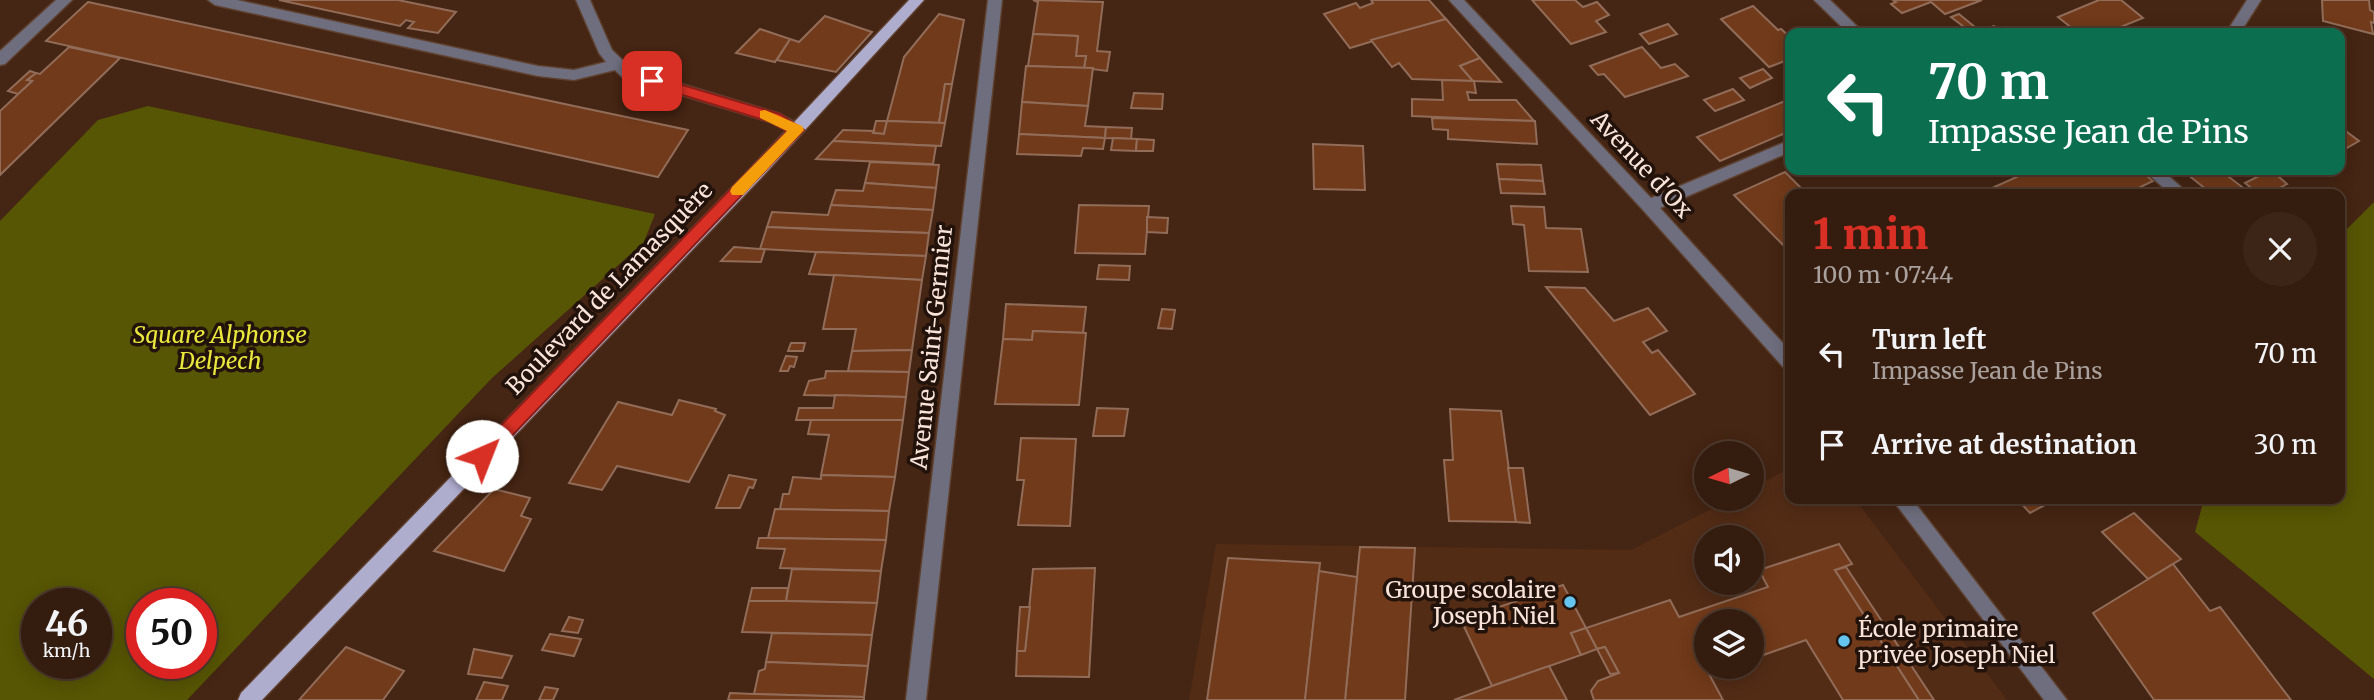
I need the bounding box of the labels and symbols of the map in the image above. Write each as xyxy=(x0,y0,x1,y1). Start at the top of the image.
pin xyxy=(622,51,682,111)
street label: Avenue d'Ox xyxy=(1584,104,1699,224)
street label: Boulevard de Lamasquère xyxy=(500,176,718,400)
street label: Avenue Saint-Germier xyxy=(904,223,958,472)
park label: Square Alphonse Delpech xyxy=(133,320,307,375)
position arrow xyxy=(445,419,519,493)
north arrow xyxy=(1694,441,1764,511)
place label: Groupe scolaire Joseph Niel xyxy=(1385,575,1556,630)
speed limit sign: 50 xyxy=(126,588,217,679)
marker: Groupe scolaire Joseph Niel xyxy=(1562,594,1578,610)
place label: École primaire privée Joseph Niel xyxy=(1858,614,2055,669)
marker: École primaire privée Joseph Niel xyxy=(1836,633,1852,649)

